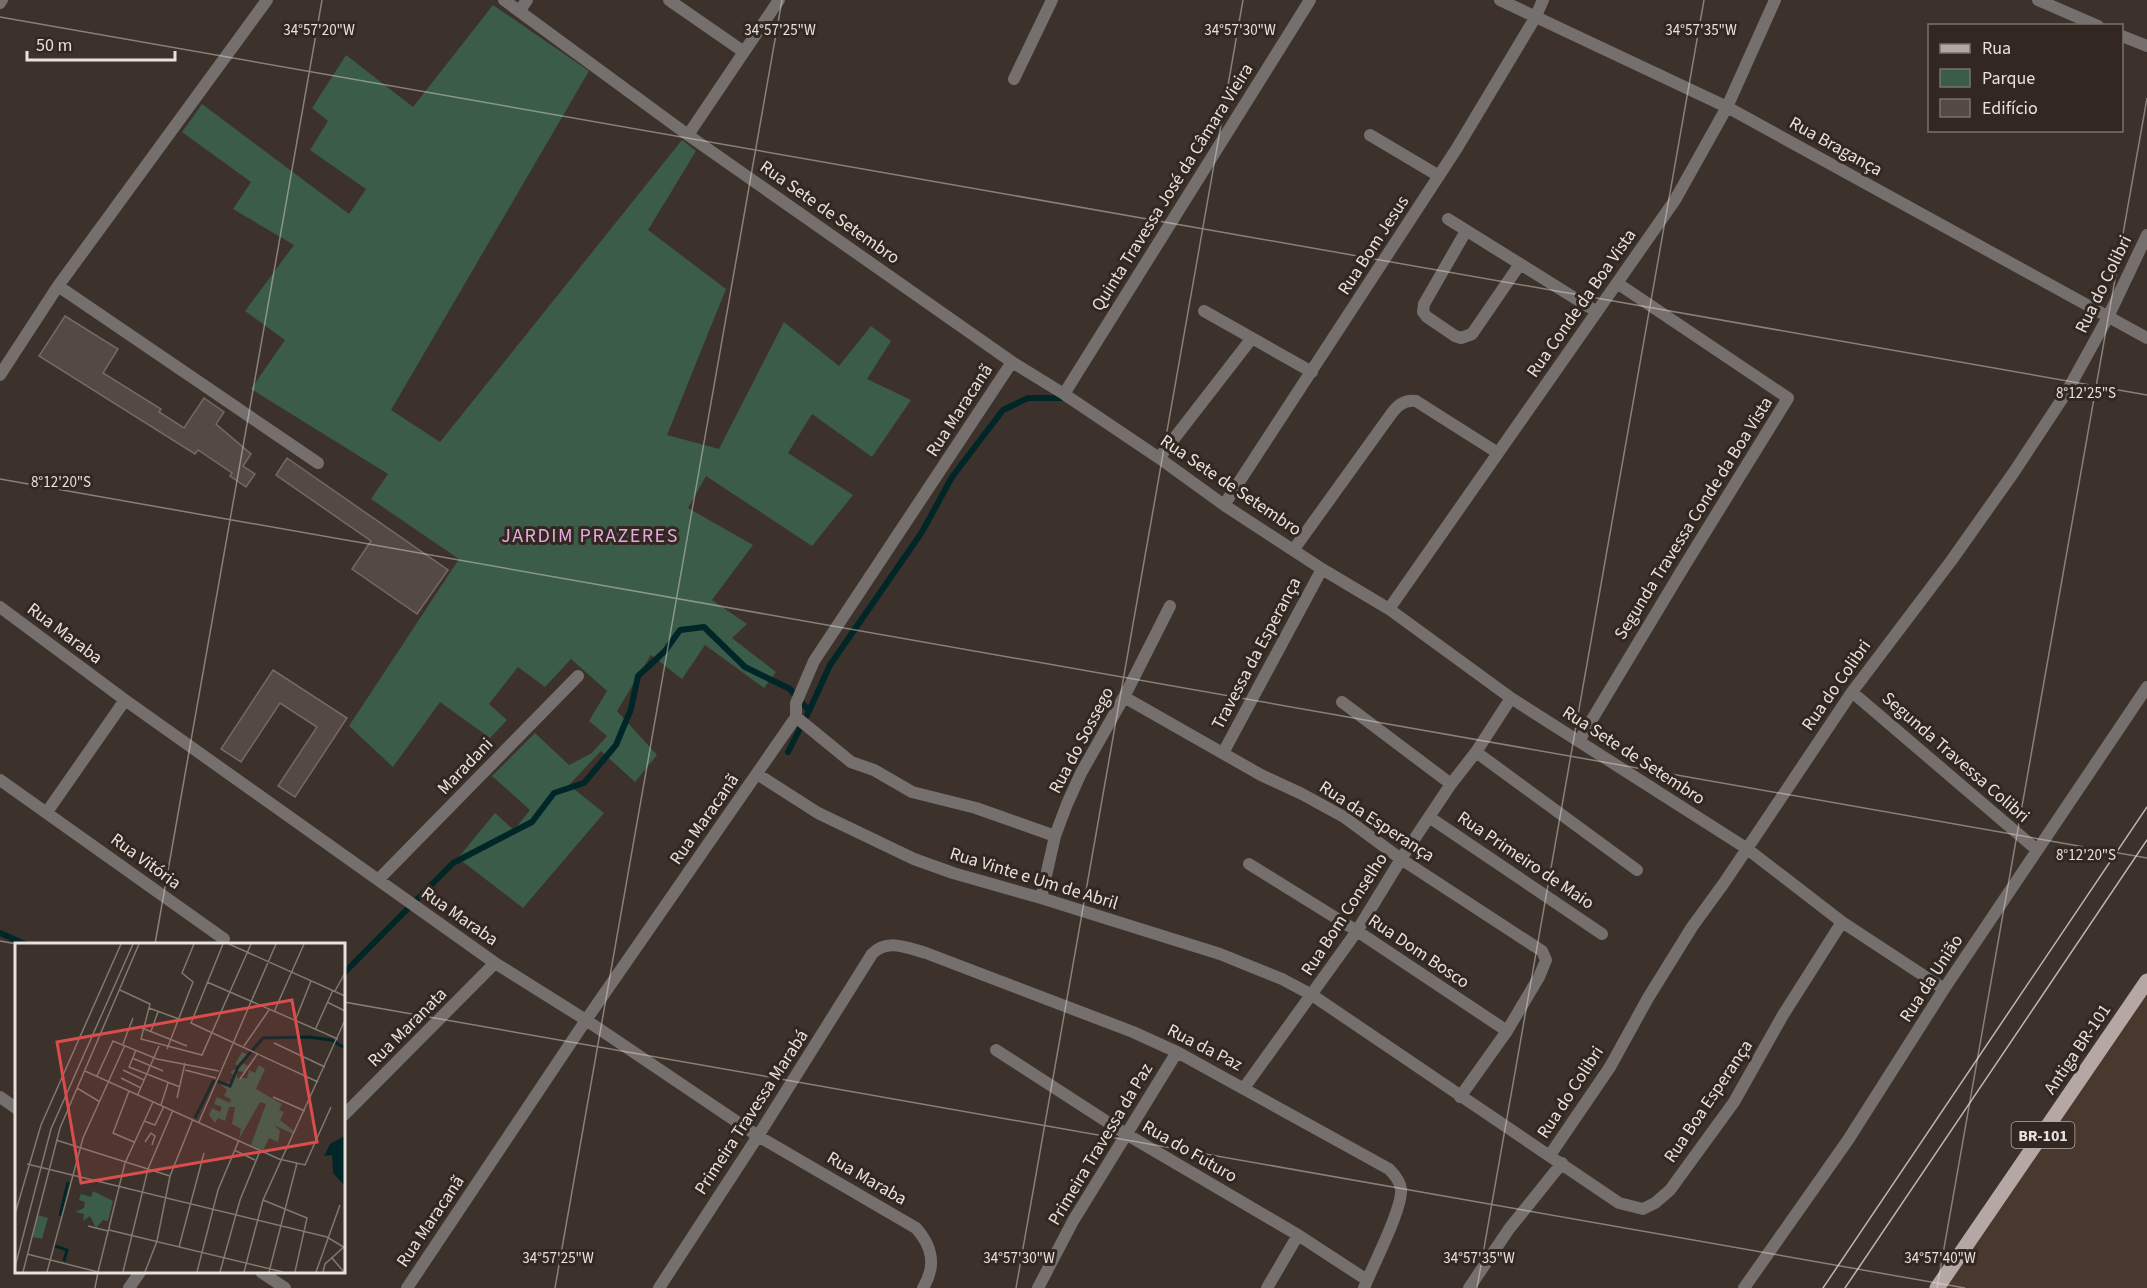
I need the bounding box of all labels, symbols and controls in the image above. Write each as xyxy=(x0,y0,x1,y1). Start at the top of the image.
text: 34°57'20"W xyxy=(283,20,355,41)
text: 34°57'25"W xyxy=(744,20,816,41)
text: 34°57'30"W xyxy=(1204,20,1276,41)
text: 34°57'35"W xyxy=(1665,20,1737,41)
scale bar xyxy=(27,24,176,62)
legend xyxy=(1928,24,2123,132)
text: 50 m xyxy=(36,33,72,58)
text: Rua xyxy=(1982,36,2011,61)
street label: Quinta Travessa José da Câmara Vieira xyxy=(1086,59,1259,316)
text: Parque xyxy=(1982,66,2035,91)
text: Edifício xyxy=(1982,96,2038,121)
street label: Rua Bragança xyxy=(1785,111,1887,182)
street label: Rua Sete de Setembro xyxy=(755,155,905,270)
street label: Rua Bom Jesus xyxy=(1332,191,1415,300)
street label: Rua Conde da Boa Vista xyxy=(1521,224,1642,383)
street label: Rua do Colibri xyxy=(2069,231,2138,337)
street label: Rua Maracanã xyxy=(920,359,999,461)
text: 8°12'25"S xyxy=(2056,383,2116,404)
street label: Segunda Travessa Conde da Boa Vista xyxy=(1608,392,1779,644)
street label: Rua Sete de Setembro xyxy=(1155,429,1306,542)
text: 8°12'20"S xyxy=(31,472,91,493)
district label: JARDIM PRAZERES xyxy=(501,522,679,550)
street label: Travessa da Esperança xyxy=(1206,573,1307,734)
street label: Rua Maraba xyxy=(22,597,108,670)
street label: Rua do Colibri xyxy=(1796,635,1877,736)
street label: Rua do Sossego xyxy=(1043,682,1120,798)
street label: Segunda Travessa Colibri xyxy=(1876,686,2035,829)
street label: Rua Sete de Setembro xyxy=(1557,700,1710,811)
street label: Maradani xyxy=(432,732,499,800)
street label: Rua Maracanã xyxy=(664,769,745,870)
street label: Rua da Esperança xyxy=(1314,775,1439,868)
street label: Rua Primeiro de Maio xyxy=(1452,805,1599,916)
street label: Rua Vitória xyxy=(105,827,186,896)
street label: Rua Vinte e Um de Abril xyxy=(947,841,1121,916)
text: 8°12'20"S xyxy=(2056,845,2116,866)
street label: Rua Bom Conselho xyxy=(1295,848,1394,981)
street label: Rua Maraba xyxy=(416,881,503,952)
street label: Rua Dom Bosco xyxy=(1363,908,1474,995)
street label: Rua da União xyxy=(1894,929,1969,1027)
inset map xyxy=(15,943,345,1273)
street label: Rua Maranata xyxy=(362,982,453,1073)
street label: Antiga BR-101 xyxy=(2038,999,2117,1100)
street label: Rua da Paz xyxy=(1163,1018,1247,1077)
street label: Primeira Travessa Marabá xyxy=(689,1025,814,1200)
street label: Rua Boa Esperança xyxy=(1658,1035,1759,1168)
street label: Rua do Colibri xyxy=(1531,1041,1610,1143)
street label: Primeira Travessa da Paz xyxy=(1042,1058,1159,1230)
street label: Rua do Futuro xyxy=(1138,1114,1242,1189)
road number: BR-101 xyxy=(2012,1122,2074,1148)
street label: Rua Maraba xyxy=(822,1145,911,1211)
street label: Rua Maracanã xyxy=(390,1170,470,1272)
text: 34°57'25"W xyxy=(522,1248,594,1269)
text: 34°57'30"W xyxy=(983,1248,1055,1269)
text: 34°57'35"W xyxy=(1443,1248,1515,1269)
text: 34°57'40"W xyxy=(1904,1248,1976,1269)

